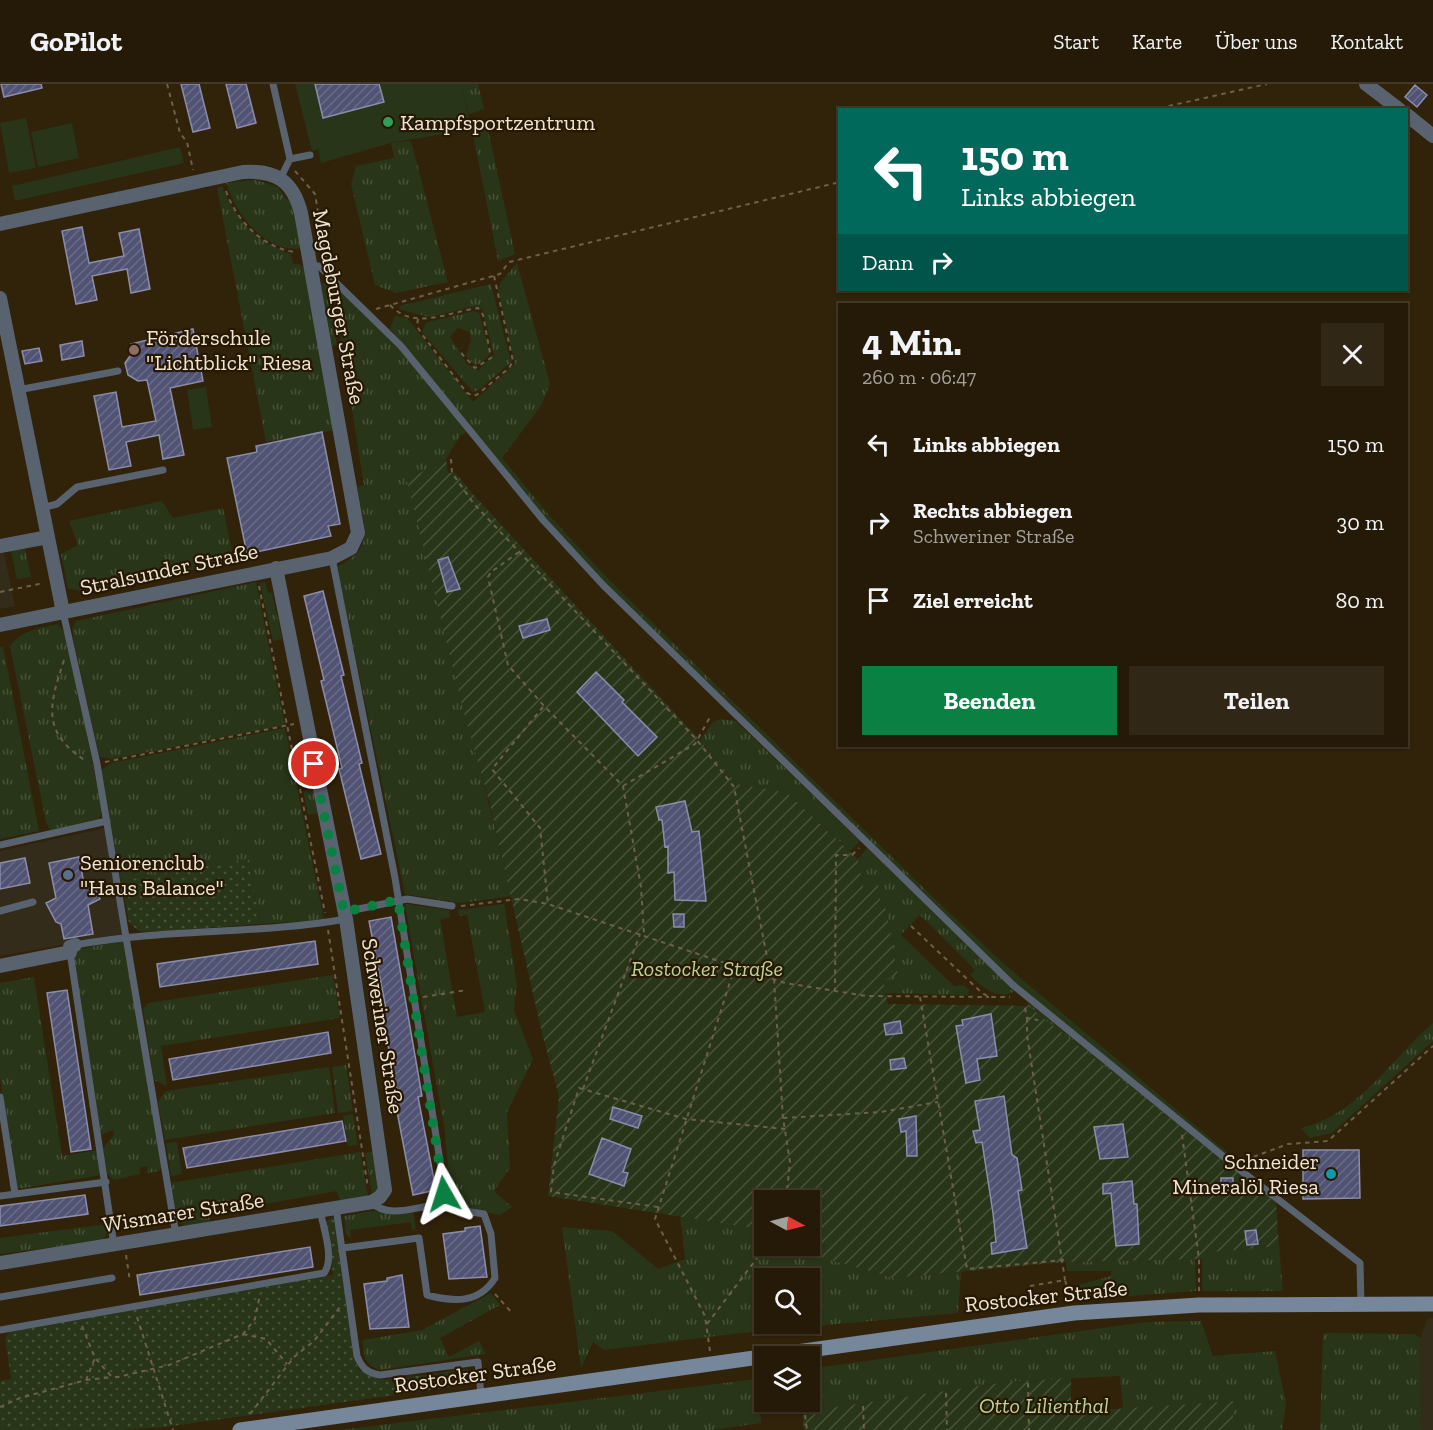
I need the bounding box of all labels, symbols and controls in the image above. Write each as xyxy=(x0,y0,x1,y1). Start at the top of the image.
text: GoPilot xyxy=(30,25,122,58)
text: Start xyxy=(1053,29,1099,54)
text: Karte xyxy=(1132,29,1182,54)
text: Über uns xyxy=(1215,29,1297,54)
text: Kontakt xyxy=(1330,29,1403,54)
place label: Kampfsportzentrum xyxy=(400,109,595,136)
marker: Kampfsportzentrum xyxy=(381,115,395,129)
text: 150 m xyxy=(961,130,1069,181)
icon: left xyxy=(862,132,940,210)
text: Links abbiegen xyxy=(961,181,1136,213)
street label: Magdeburger Straße xyxy=(307,207,371,407)
icon: right xyxy=(925,246,958,279)
text: Dann xyxy=(862,249,913,276)
text: 4 Min. xyxy=(862,321,962,364)
button: close xyxy=(1321,323,1384,386)
place label: Förderschule "Lichtblick" Riesa xyxy=(146,324,312,376)
marker: Förderschule "Lichtblick" Riesa xyxy=(127,343,141,357)
text: 260 m · 06:47 xyxy=(862,365,976,389)
icon: left xyxy=(862,428,895,461)
text: Links abbiegen xyxy=(913,431,1060,458)
text: 150 m xyxy=(1328,431,1384,458)
text: Rechts abbiegen xyxy=(913,497,1072,524)
icon: right xyxy=(862,506,895,539)
text: 30 m xyxy=(1337,509,1384,536)
text: Schweriner Straße xyxy=(913,524,1074,548)
street label: Stralsunder Straße xyxy=(78,537,260,601)
icon: arrive xyxy=(862,584,895,617)
text: Ziel erreicht xyxy=(913,587,1033,614)
text: 80 m xyxy=(1336,587,1384,614)
button: Beenden xyxy=(862,666,1117,735)
button: Teilen xyxy=(1129,666,1384,735)
pin xyxy=(288,738,339,789)
icon: arrive xyxy=(297,747,330,780)
place label: Seniorenclub "Haus Balance" xyxy=(80,849,224,901)
marker: Seniorenclub "Haus Balance" xyxy=(61,868,75,882)
street label: Schweriner Straße xyxy=(356,936,410,1116)
park label: Rostocker Straße xyxy=(631,955,783,982)
place label: Schneider Mineralöl Riesa xyxy=(1172,1148,1319,1200)
position arrow xyxy=(412,1162,476,1226)
marker: Schneider Mineralöl Riesa xyxy=(1324,1167,1338,1181)
street label: Wismarer Straße xyxy=(100,1186,266,1238)
north arrow xyxy=(754,1190,820,1256)
map controls xyxy=(754,1190,820,1412)
button: search xyxy=(754,1268,820,1334)
street label: Rostocker Straße xyxy=(963,1274,1129,1318)
button: layers xyxy=(754,1346,820,1412)
street label: Rostocker Straße xyxy=(392,1349,558,1399)
park label: Otto Lilienthal xyxy=(979,1392,1109,1419)

